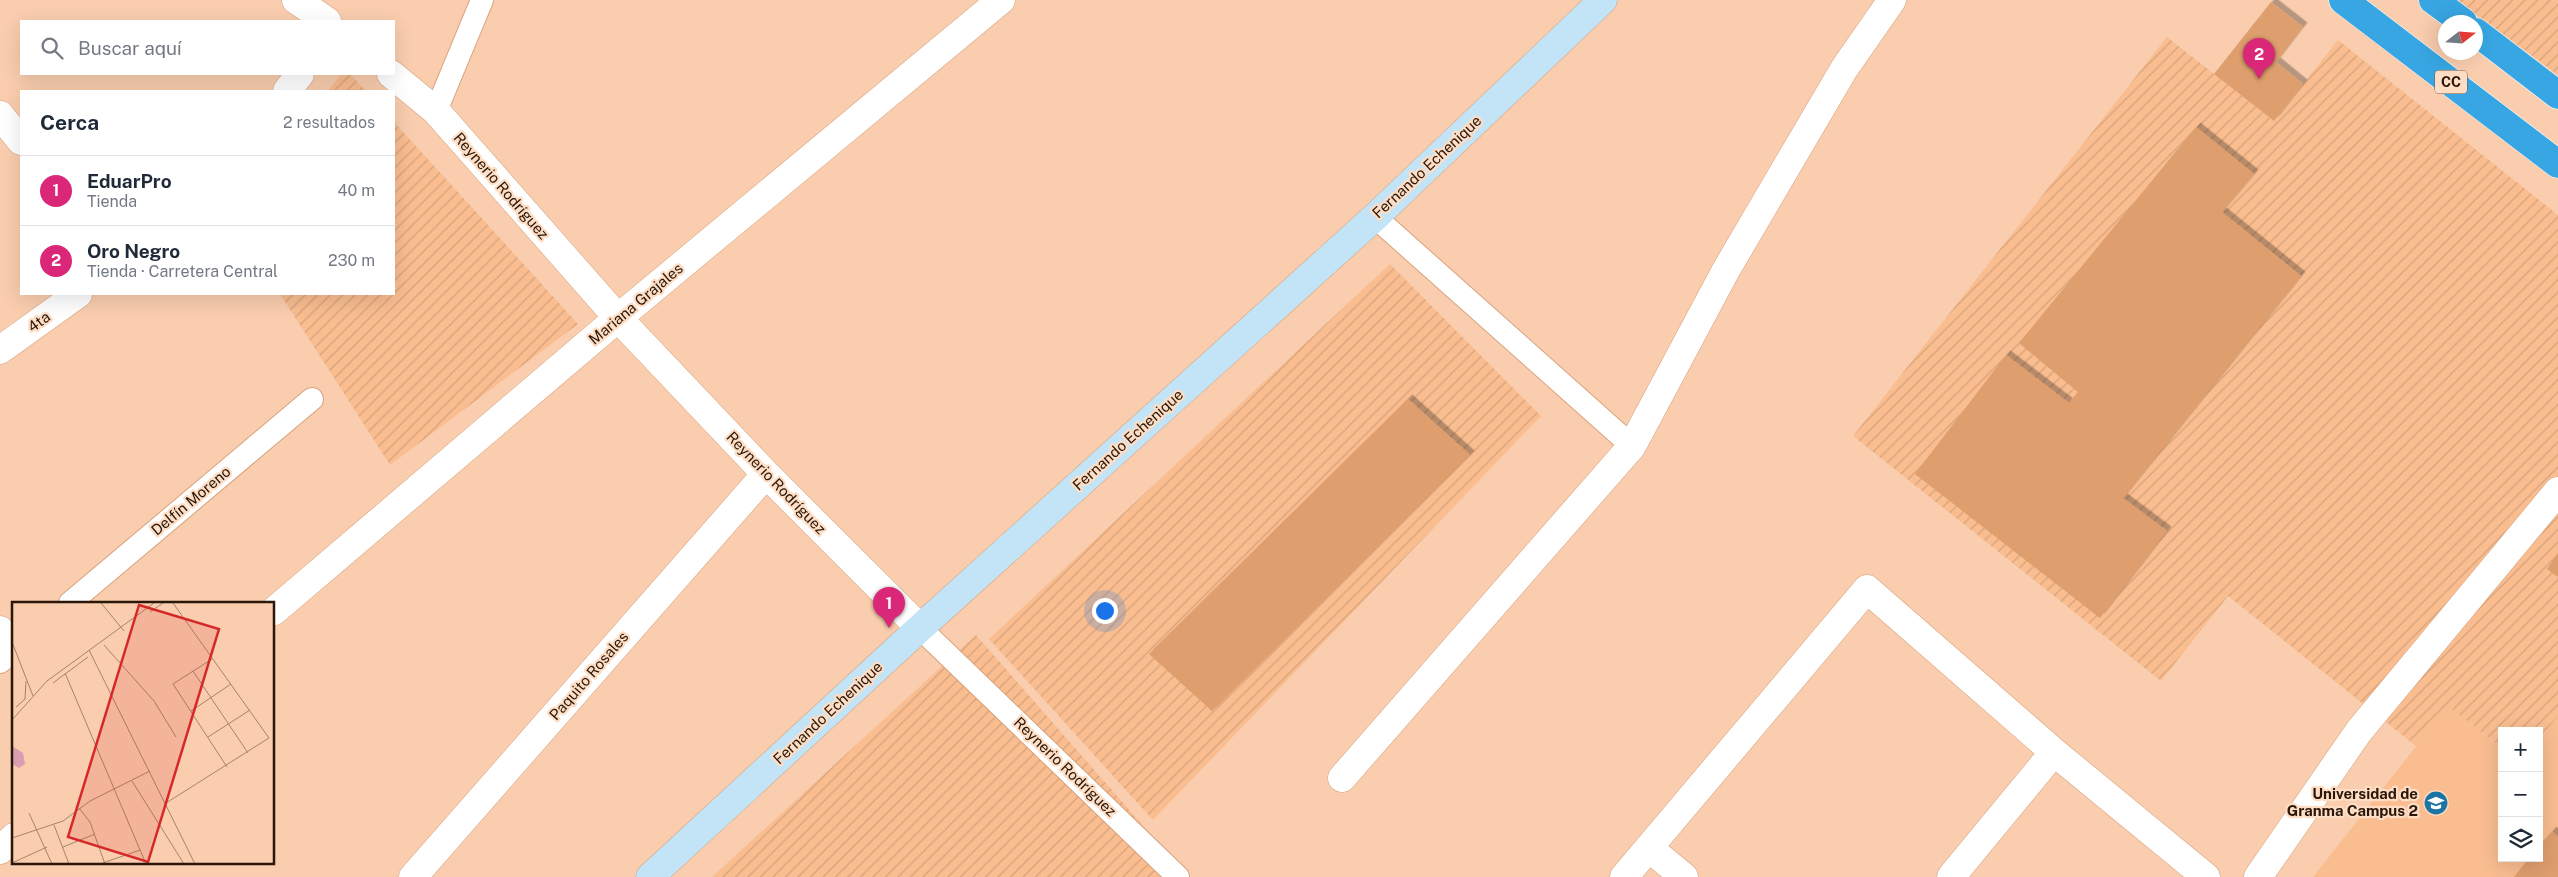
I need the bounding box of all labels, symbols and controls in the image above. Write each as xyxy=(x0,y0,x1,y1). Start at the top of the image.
north arrow xyxy=(2438,15,2483,60)
search box xyxy=(20,20,395,75)
icon: search xyxy=(38,34,66,62)
text: Buscar aquí xyxy=(78,37,182,59)
pin: 2 xyxy=(2243,38,2275,79)
road number: CC xyxy=(2435,70,2467,94)
text: Cerca xyxy=(40,110,99,135)
street label: Fernando Echenique xyxy=(1369,112,1485,221)
text: 2 resultados xyxy=(283,113,375,132)
street label: Reynerio Rodríguez xyxy=(451,129,552,242)
text: EduarPro xyxy=(87,170,172,192)
text: 1 xyxy=(53,181,59,200)
text: 40 m xyxy=(337,181,375,200)
text: Tienda xyxy=(87,192,137,211)
text: Oro Negro xyxy=(87,240,180,262)
text: 2 xyxy=(51,251,61,270)
text: 230 m xyxy=(328,251,375,270)
street label: Mariana Grajales xyxy=(585,259,686,348)
text: Tienda · Carretera Central xyxy=(87,262,278,281)
street label: 4ta xyxy=(24,308,53,335)
street label: Fernando Echenique xyxy=(1069,386,1186,494)
street label: Reynerio Rodríguez xyxy=(723,428,829,537)
street label: Delfín Moreno xyxy=(148,463,234,539)
pin: 1 xyxy=(873,587,905,628)
your location xyxy=(1092,598,1118,624)
inset map xyxy=(12,602,275,864)
street label: Paquito Rosales xyxy=(546,628,632,723)
street label: Fernando Echenique xyxy=(770,658,886,767)
street label: Reynerio Rodríguez xyxy=(1011,714,1120,820)
map controls xyxy=(2498,727,2543,862)
button: + xyxy=(2498,727,2543,772)
button: − xyxy=(2498,772,2543,817)
place label: Universidad de Granma Campus 2 xyxy=(2287,785,2418,819)
school or university icon: Universidad de Granma Campus 2 xyxy=(2423,790,2449,816)
button: layers xyxy=(2498,817,2543,862)

